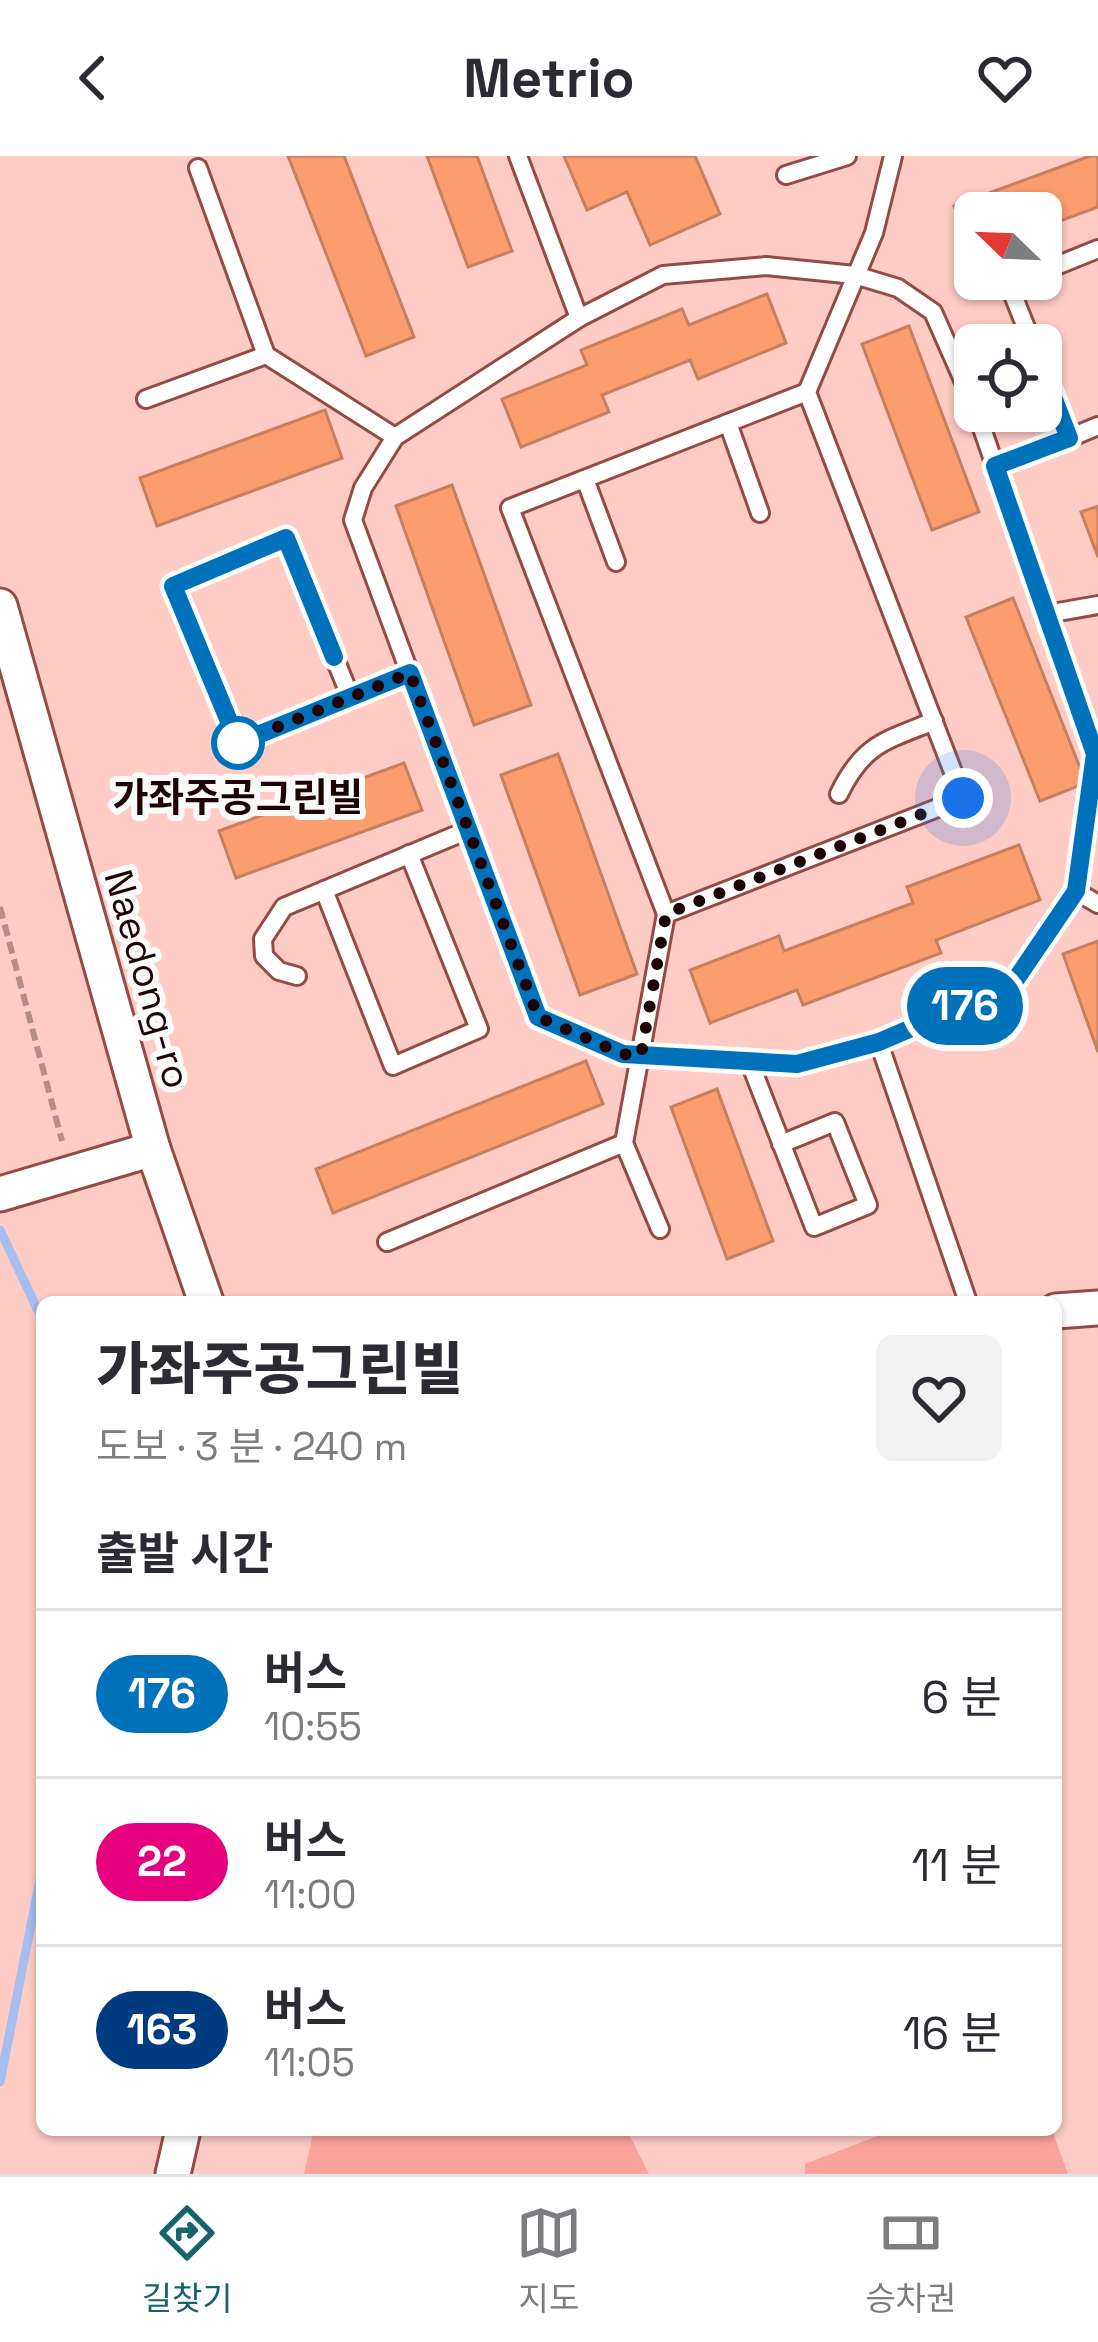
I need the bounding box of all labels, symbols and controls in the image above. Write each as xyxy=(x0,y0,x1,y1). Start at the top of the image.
text: Metrio xyxy=(463,44,635,113)
icon: back xyxy=(60,45,126,111)
icon: heart xyxy=(972,45,1038,111)
north arrow xyxy=(954,192,1062,300)
map controls xyxy=(954,192,1062,432)
button: locate xyxy=(954,324,1062,432)
marker: 가좌주공그린빌 xyxy=(213,718,263,768)
your location xyxy=(933,768,993,828)
place label: 가좌주공그린빌 xyxy=(112,773,364,822)
street label: Naedong-ro xyxy=(93,864,203,1094)
line badge: 176 xyxy=(896,967,1034,1045)
text: 176 xyxy=(931,979,999,1032)
text: 가좌주공그린빌 xyxy=(96,1333,463,1406)
button: heart xyxy=(876,1335,1002,1461)
text: 도보 · 3 분 · 240 m xyxy=(96,1422,407,1471)
text: 출발 시간 xyxy=(96,1525,273,1582)
text: 버스 xyxy=(264,1645,347,1702)
text: 176 xyxy=(128,1667,196,1720)
text: 6 분 xyxy=(921,1669,1002,1726)
text: 10:55 xyxy=(264,1702,362,1751)
text: 버스 xyxy=(264,1813,347,1870)
text: 22 xyxy=(137,1835,187,1888)
text: 11 분 xyxy=(911,1837,1002,1894)
text: 11:00 xyxy=(264,1870,356,1919)
text: 버스 xyxy=(264,1981,347,2038)
text: 163 xyxy=(127,2003,197,2056)
text: 16 분 xyxy=(903,2005,1002,2062)
text: 11:05 xyxy=(264,2038,355,2087)
tab: 길찾기 xyxy=(142,2200,233,2320)
tab: 지도 xyxy=(516,2200,582,2320)
tab: 승차권 xyxy=(865,2200,956,2320)

